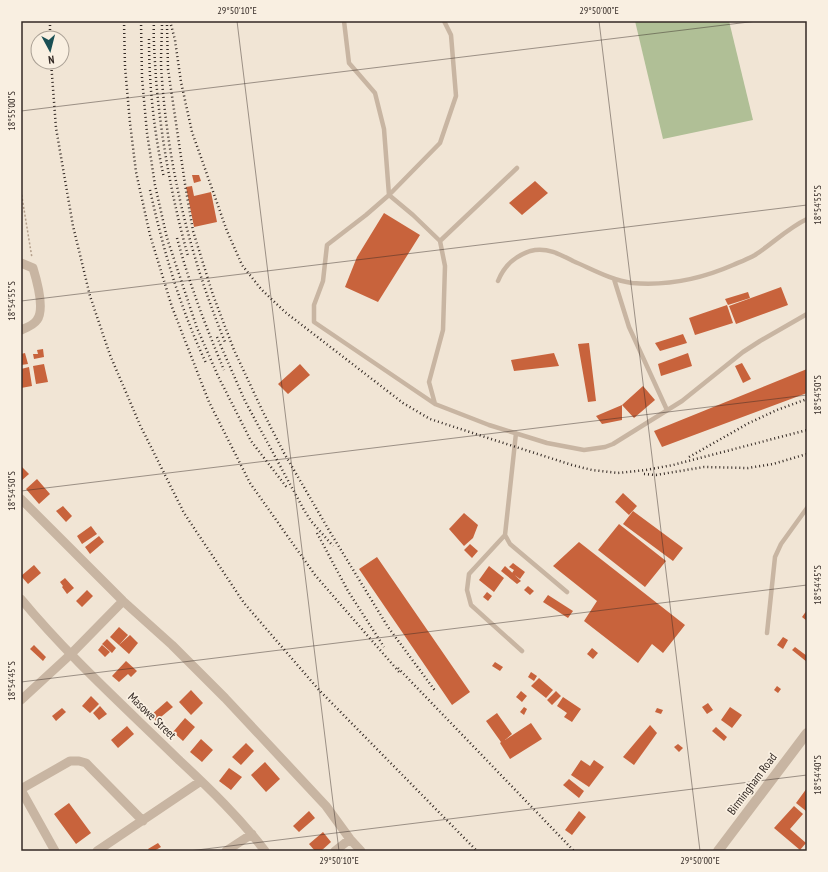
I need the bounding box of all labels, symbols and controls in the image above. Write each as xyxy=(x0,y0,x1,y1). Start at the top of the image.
text: 29°50'10"E xyxy=(217,4,257,17)
text: 29°50'00"E xyxy=(579,4,619,17)
north arrow xyxy=(30,30,70,70)
text: N xyxy=(47,53,55,67)
text: 18°55'00"S xyxy=(5,91,18,131)
text: 18°54'55"S xyxy=(811,185,824,225)
text: 18°54'55"S xyxy=(5,281,18,321)
text: 18°54'50"S xyxy=(811,375,824,415)
text: 18°54'50"S xyxy=(5,471,18,511)
text: 18°54'45"S xyxy=(811,565,824,605)
text: 18°54'45"S xyxy=(5,661,18,701)
street label: Masowe Street xyxy=(125,689,180,743)
street label: Birmingham Road xyxy=(724,750,780,817)
text: 18°54'40"S xyxy=(811,755,824,795)
text: 29°50'10"E xyxy=(319,854,359,867)
text: 29°50'00"E xyxy=(680,854,720,867)

